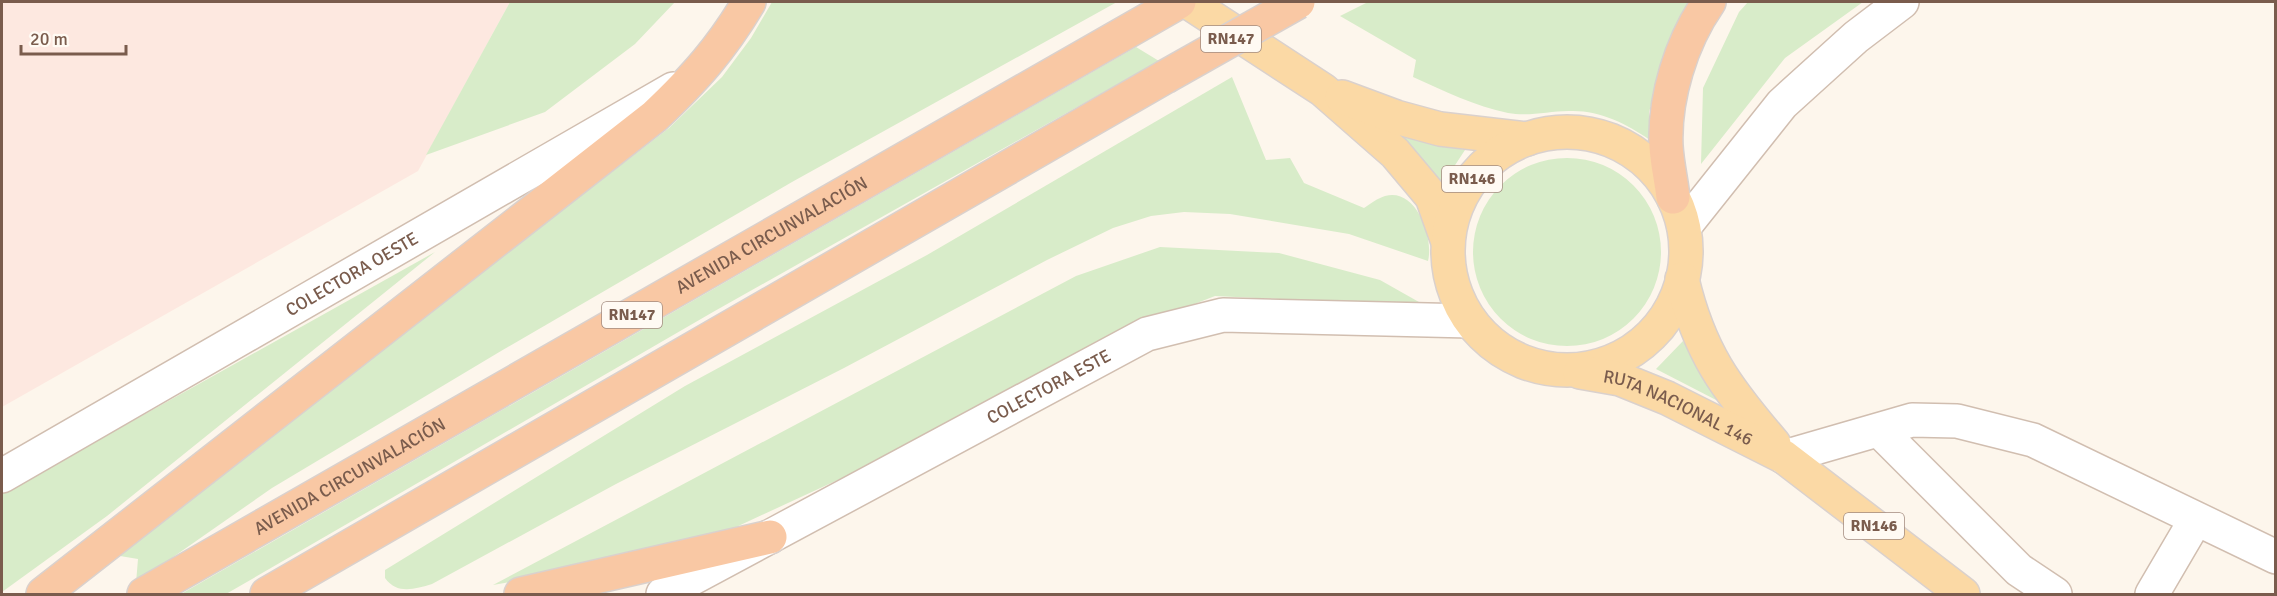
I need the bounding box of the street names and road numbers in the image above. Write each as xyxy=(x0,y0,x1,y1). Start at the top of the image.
road number: RN147 xyxy=(1201,26,1261,52)
road number: RN146 xyxy=(1442,166,1502,192)
street label: AVENIDA CIRCUNVALACIÓN xyxy=(672,172,871,298)
street label: COLECTORA OESTE xyxy=(282,227,422,321)
road number: RN147 xyxy=(602,302,662,328)
street label: COLECTORA ESTE xyxy=(983,344,1115,429)
street label: RUTA NACIONAL 146 xyxy=(1602,365,1757,450)
street label: AVENIDA CIRCUNVALACIÓN xyxy=(250,413,449,540)
road number: RN146 xyxy=(1844,513,1904,539)

